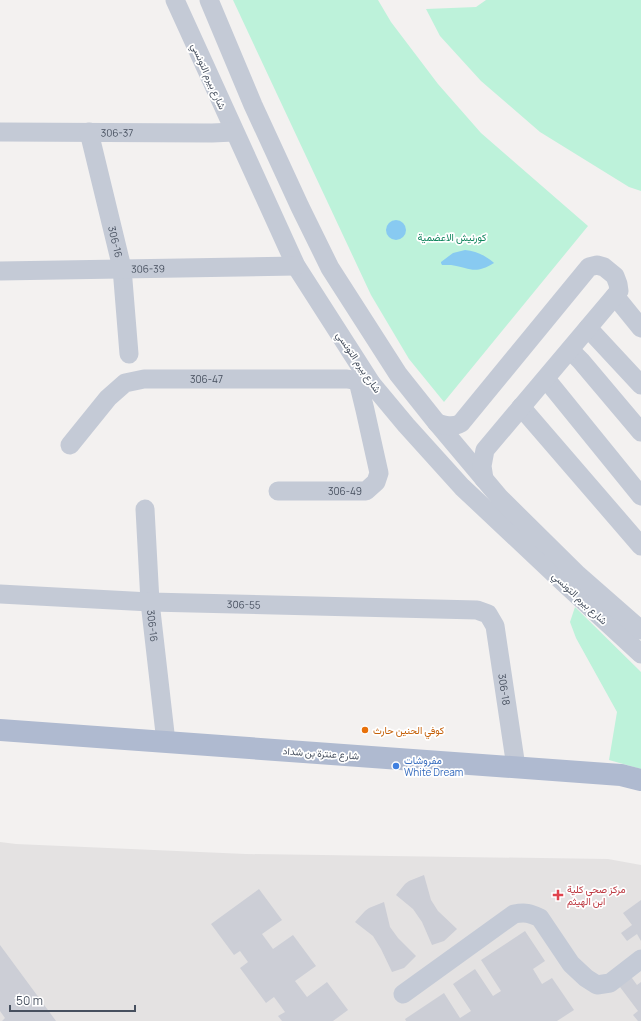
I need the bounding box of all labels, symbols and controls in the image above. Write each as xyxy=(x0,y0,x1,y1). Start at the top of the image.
street label: شارع بيرم التونسي xyxy=(186,41,230,112)
street label: 306-37 xyxy=(101,125,133,140)
street label: 306-16 xyxy=(105,225,126,259)
park label: كورنيش الاعضمية xyxy=(418,230,487,244)
street label: 306-39 xyxy=(131,261,165,276)
street label: شارع بيرم التونسي xyxy=(332,329,385,397)
street label: 306-47 xyxy=(190,372,223,386)
street label: 306-49 xyxy=(328,484,362,498)
street label: شارع بيرم التونسي xyxy=(548,569,611,629)
street label: 306-55 xyxy=(227,597,261,612)
street label: 306-16 xyxy=(144,609,161,642)
street label: 306-18 xyxy=(495,673,514,706)
place label: كوفي الحنين حارث xyxy=(373,723,445,739)
marker: كوفي الحنين حارث xyxy=(360,725,370,735)
street label: شارع عنترة بن شداد xyxy=(282,743,360,763)
place label: مفروشات White Dream xyxy=(404,753,463,779)
marker: مفروشات White Dream xyxy=(391,761,401,771)
place label: مركز صحي كلية ابن الهيثم xyxy=(567,882,626,908)
marker: مركز صحي كلية ابن الهيثم xyxy=(552,889,564,901)
scale bar xyxy=(10,987,135,1013)
text: 50 m xyxy=(16,992,43,1009)

